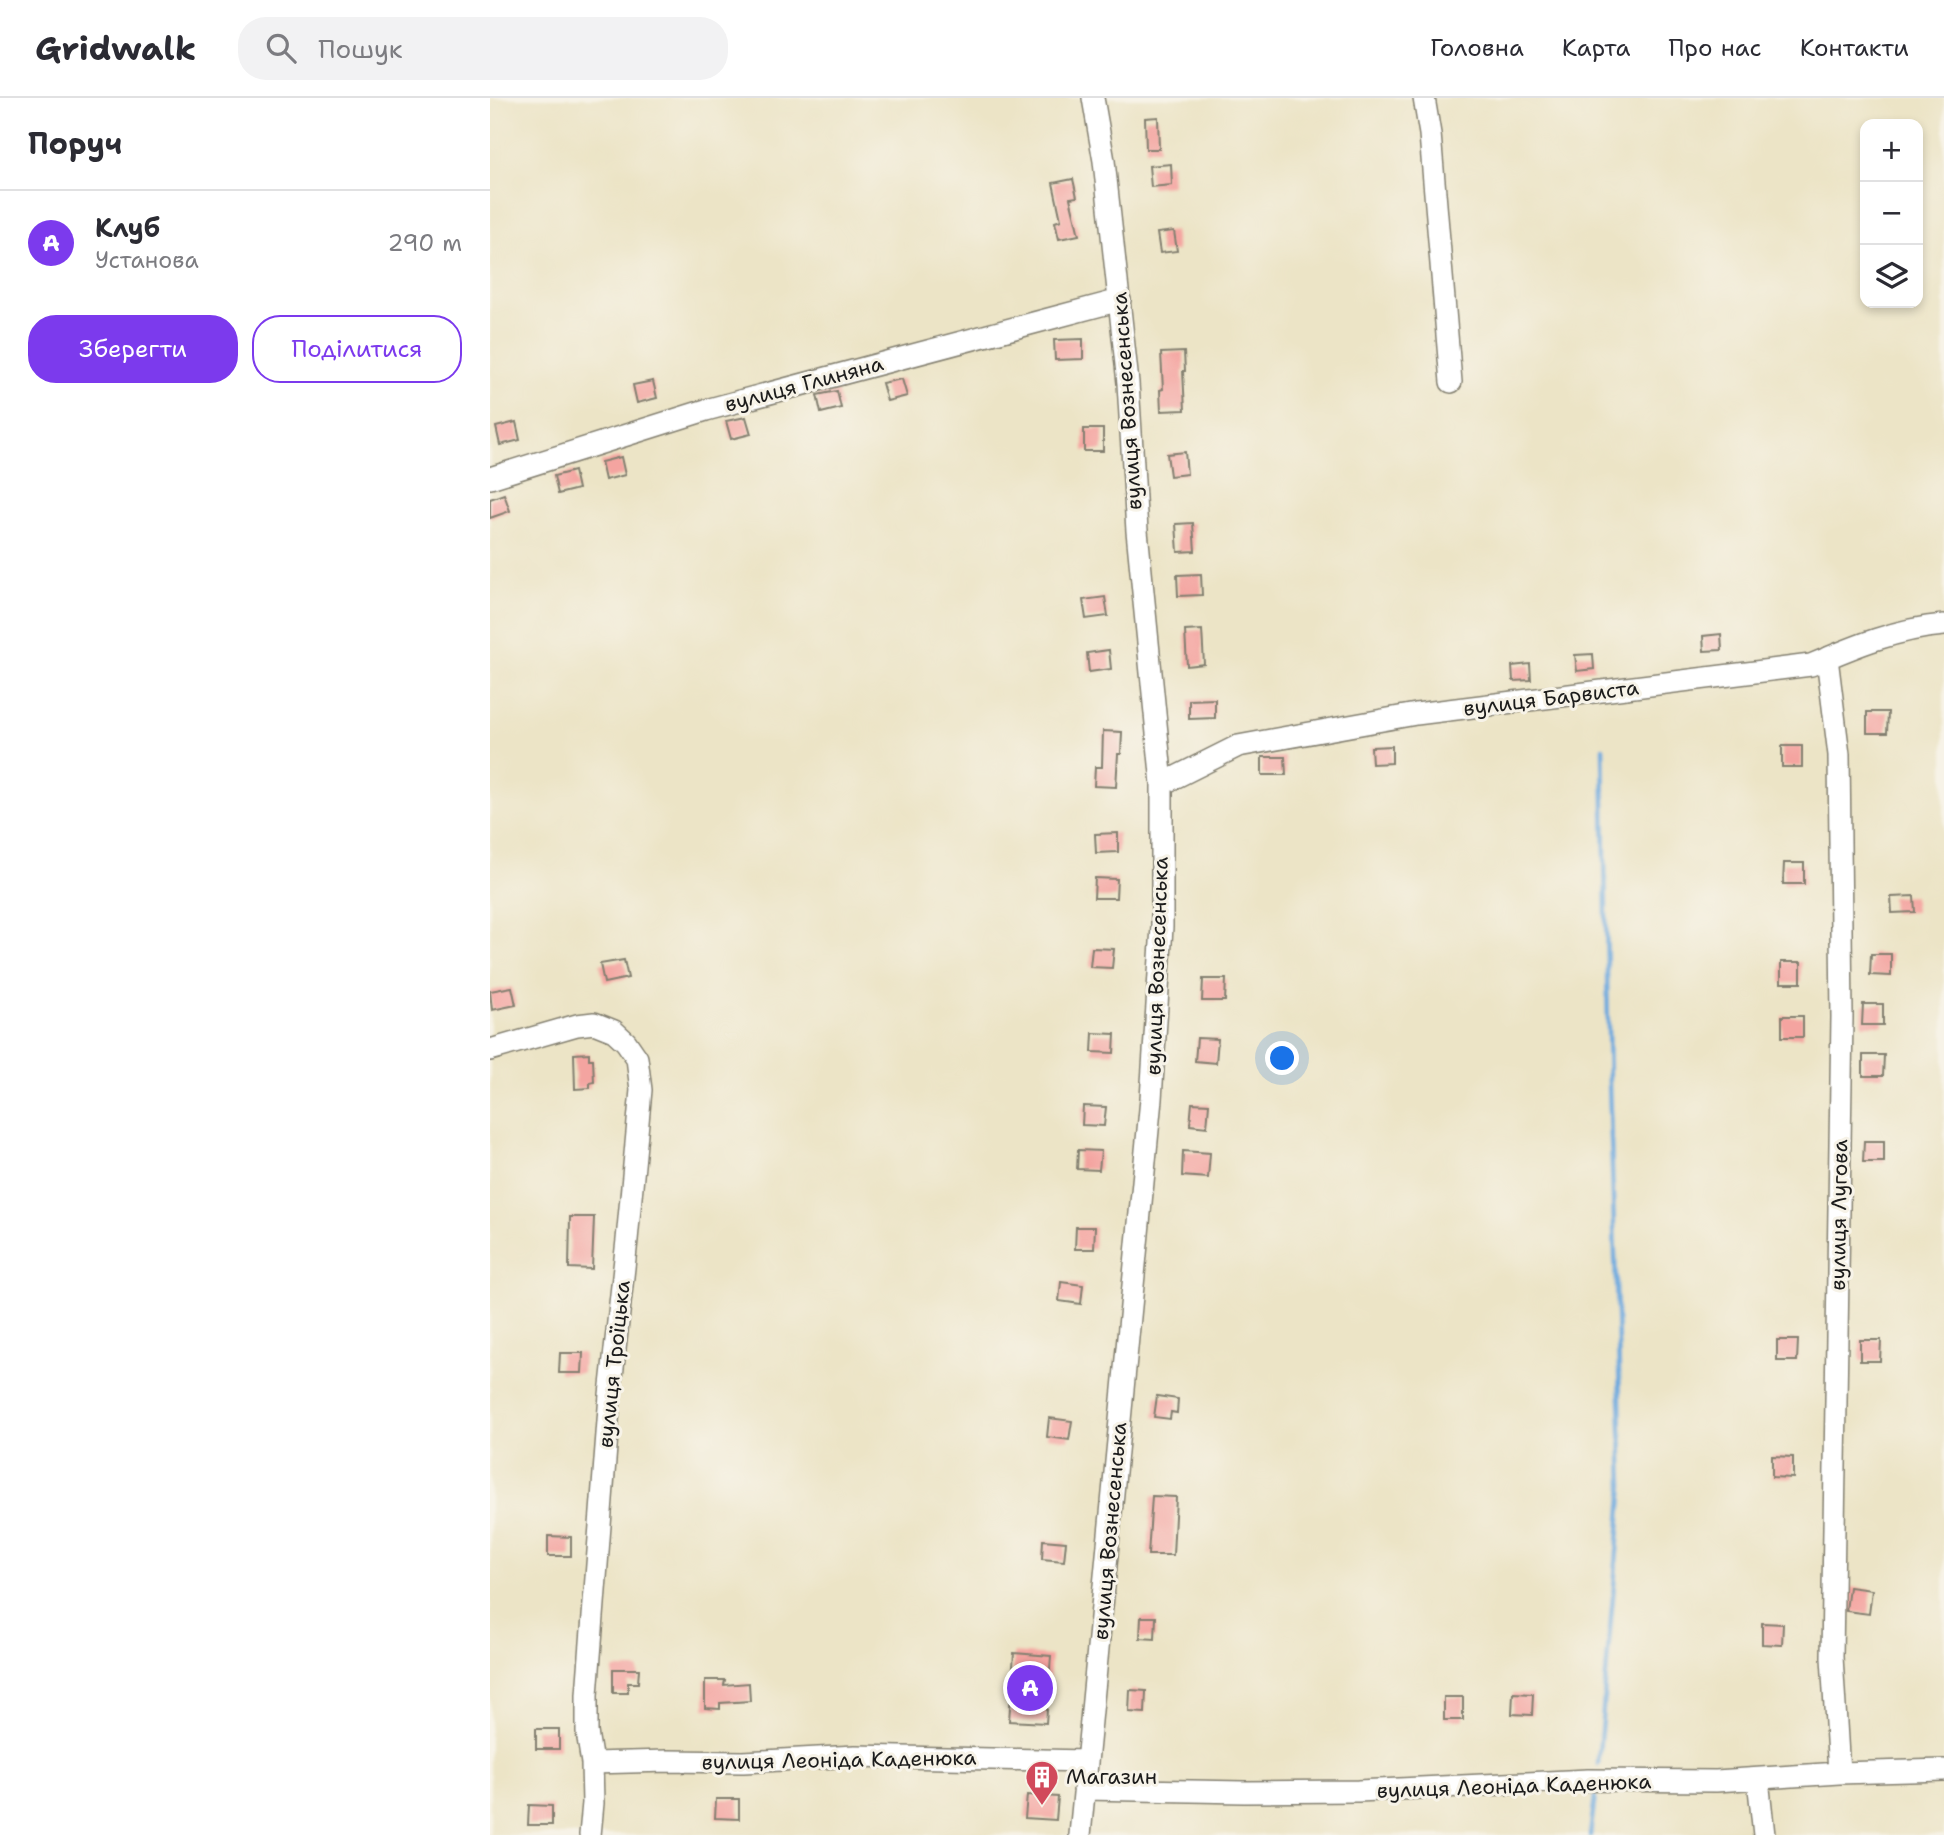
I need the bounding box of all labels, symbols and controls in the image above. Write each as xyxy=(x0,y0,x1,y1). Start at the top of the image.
search box xyxy=(238,17,728,80)
text: Gridwalk xyxy=(35,26,196,71)
icon: search xyxy=(262,29,300,67)
text: Пошук xyxy=(318,31,403,66)
text: Головна xyxy=(1430,32,1524,64)
text: Карта xyxy=(1562,32,1631,64)
text: Про нас xyxy=(1669,32,1762,64)
text: Контакти xyxy=(1800,32,1909,64)
map controls xyxy=(1860,119,1923,308)
button: + xyxy=(1860,119,1923,182)
text: Поруч xyxy=(28,123,122,164)
button: − xyxy=(1860,182,1923,245)
text: Клуб xyxy=(95,210,160,245)
text: A xyxy=(42,228,60,258)
text: 290 m xyxy=(388,228,462,258)
text: Установа xyxy=(95,245,199,275)
button: layers xyxy=(1860,245,1923,308)
street label: вулиця Вознесенська xyxy=(1105,291,1149,511)
button: Зберегти xyxy=(28,315,238,383)
button: Поділитися xyxy=(252,315,462,383)
street label: вулиця Глиняна xyxy=(722,349,886,419)
street label: вулиця Барвиста xyxy=(1462,673,1640,723)
street label: вулиця Вознесенська xyxy=(1139,856,1175,1076)
your location xyxy=(1265,1041,1299,1075)
street label: вулиця Лугова xyxy=(1824,1139,1854,1291)
street label: вулиця Троїцька xyxy=(591,1279,637,1449)
street label: вулиця Вознесенська xyxy=(1087,1421,1133,1641)
pin: A xyxy=(1007,1662,1053,1714)
street label: вулиця Леоніда Каденюка xyxy=(701,1744,977,1776)
building icon: Магазин xyxy=(1023,1758,1061,1807)
place label: Магазин xyxy=(1066,1763,1157,1791)
street label: вулиця Леоніда Каденюка xyxy=(1376,1767,1652,1805)

